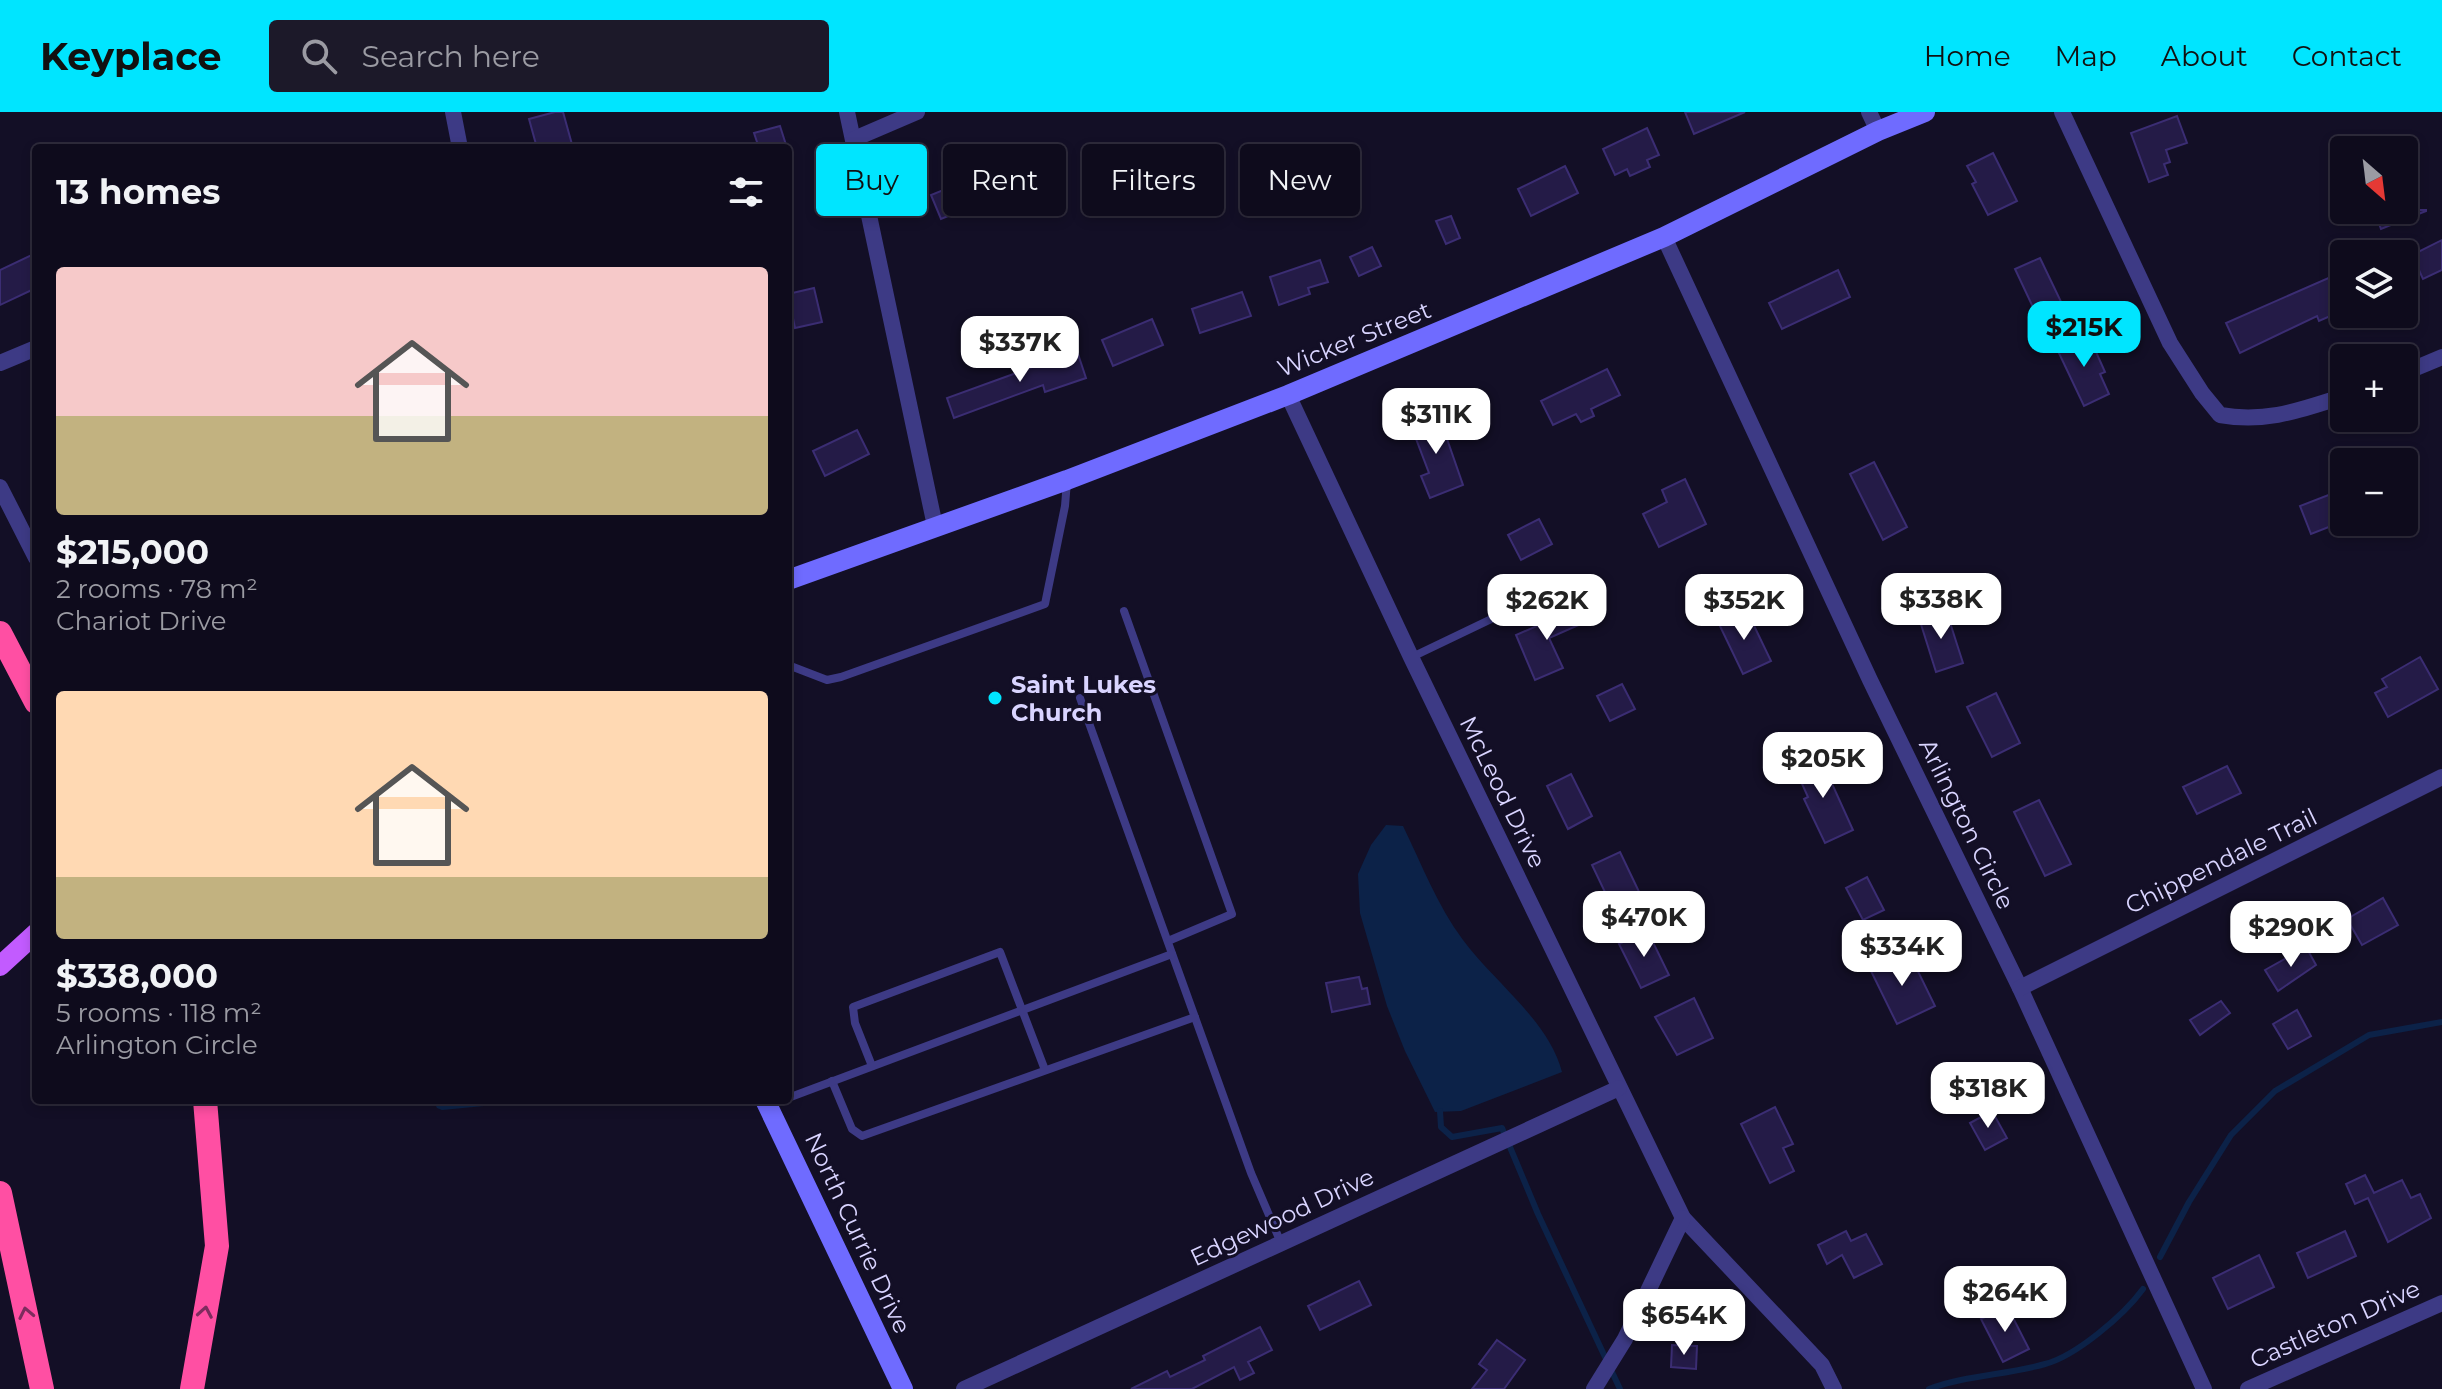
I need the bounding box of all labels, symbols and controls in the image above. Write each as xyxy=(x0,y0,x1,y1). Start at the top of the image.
search box xyxy=(269,20,829,92)
text: Keyplace xyxy=(40,33,221,80)
icon: search xyxy=(297,34,341,78)
text: Search here xyxy=(361,38,540,75)
text: Home xyxy=(1924,39,2011,73)
text: Map xyxy=(2055,39,2117,73)
text: About xyxy=(2161,39,2248,73)
text: Contact xyxy=(2292,39,2402,73)
north arrow xyxy=(2330,136,2418,224)
map controls xyxy=(2330,136,2418,536)
chip: Buy xyxy=(816,144,927,216)
chip: Rent xyxy=(943,144,1066,216)
chip: Filters xyxy=(1082,144,1224,216)
chip: New xyxy=(1240,144,1360,216)
icon: filters xyxy=(724,170,768,214)
text: 13 homes xyxy=(56,171,220,213)
button: layers xyxy=(2330,240,2418,328)
street label: Wicker Street xyxy=(1273,295,1435,383)
pin: $215K xyxy=(2028,301,2140,369)
text: $215K xyxy=(2046,311,2122,343)
pin: $337K xyxy=(964,316,1076,384)
icon: home xyxy=(340,319,484,463)
text: $337K xyxy=(979,326,1061,358)
button: + xyxy=(2330,344,2418,432)
pin: $311K xyxy=(1380,388,1492,456)
text: $311K xyxy=(1400,398,1472,430)
button: − xyxy=(2330,448,2418,536)
text: $215,000 xyxy=(56,531,209,573)
text: 2 rooms · 78 m² xyxy=(56,573,258,605)
pin: $338K xyxy=(1885,573,1997,641)
pin: $262K xyxy=(1491,574,1603,642)
pin: $352K xyxy=(1688,574,1800,642)
text: $338K xyxy=(1899,583,1983,615)
text: $262K xyxy=(1505,584,1589,616)
text: $352K xyxy=(1703,584,1785,616)
text: Chariot Drive xyxy=(56,605,226,637)
place label: Saint Lukes Church xyxy=(1011,670,1156,727)
marker: Saint Lukes Church xyxy=(986,689,1004,707)
street label: McLeod Drive xyxy=(1454,711,1552,873)
pin: $205K xyxy=(1767,732,1879,800)
street label: Arlington Circle xyxy=(1913,734,2021,914)
text: $205K xyxy=(1781,742,1865,774)
icon: home xyxy=(340,743,484,887)
street label: Chippendale Trail xyxy=(2120,802,2322,920)
pin: $470K xyxy=(1588,891,1700,959)
text: $470K xyxy=(1601,901,1687,933)
pin: $290K xyxy=(2235,901,2347,969)
text: $290K xyxy=(2248,911,2334,943)
pin: $334K xyxy=(1846,920,1958,988)
text: $334K xyxy=(1860,930,1944,962)
text: $338,000 xyxy=(56,955,218,997)
text: 5 rooms · 118 m² xyxy=(56,997,262,1029)
text: Arlington Circle xyxy=(56,1029,258,1061)
pin: $318K xyxy=(1932,1062,2044,1130)
text: $318K xyxy=(1949,1072,2027,1104)
street label: North Currie Drive xyxy=(799,1128,917,1338)
street label: Edgewood Drive xyxy=(1186,1162,1378,1272)
pin: $264K xyxy=(1949,1266,2061,1334)
street label: Castleton Drive xyxy=(2245,1274,2425,1374)
text: $264K xyxy=(1962,1276,2048,1308)
pin: $654K xyxy=(1628,1289,1740,1357)
text: $654K xyxy=(1641,1299,1727,1331)
one-way arrow xyxy=(196,1305,213,1319)
one-way arrow xyxy=(18,1306,35,1320)

